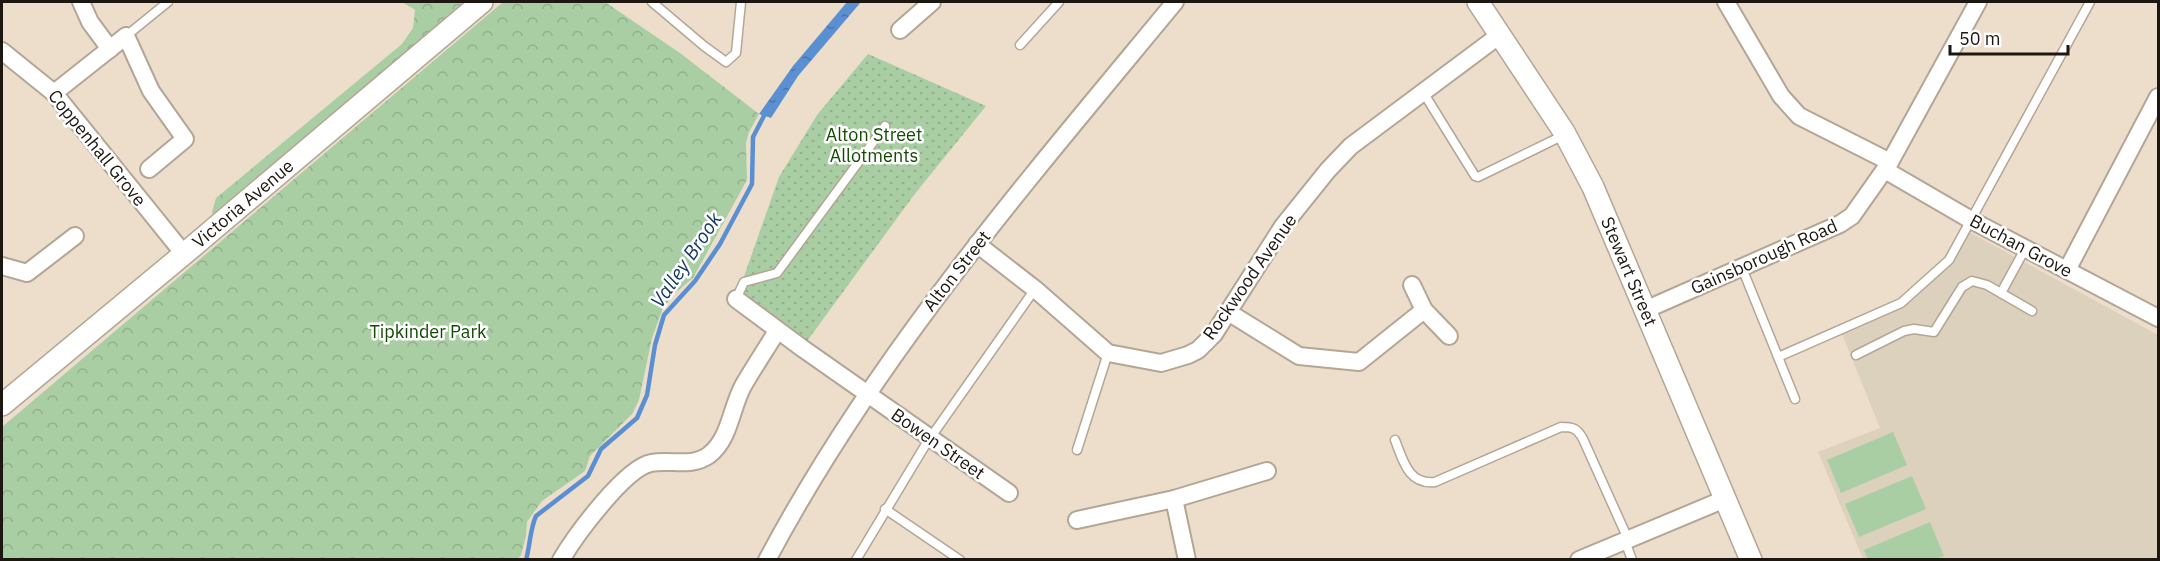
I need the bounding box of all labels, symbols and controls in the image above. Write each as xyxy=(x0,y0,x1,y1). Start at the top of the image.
scale bar xyxy=(1950,18,2068,56)
text: 50 m xyxy=(1959,27,2001,50)
street label: Coppenhall Grove xyxy=(43,85,152,211)
park label: Alton Street Allotments xyxy=(826,123,922,167)
street label: Victoria Avenue xyxy=(187,154,298,253)
water label: Valley Brook xyxy=(644,206,728,313)
street label: Rockwood Avenue xyxy=(1198,209,1302,344)
street label: Buchan Grove xyxy=(1966,209,2077,282)
street label: Stewart Street xyxy=(1596,213,1663,330)
street label: Gainsborough Road xyxy=(1687,214,1841,299)
street label: Alton Street xyxy=(918,226,995,316)
park label: Tipkinder Park xyxy=(369,320,487,343)
street label: Bowen Street xyxy=(887,403,990,484)

